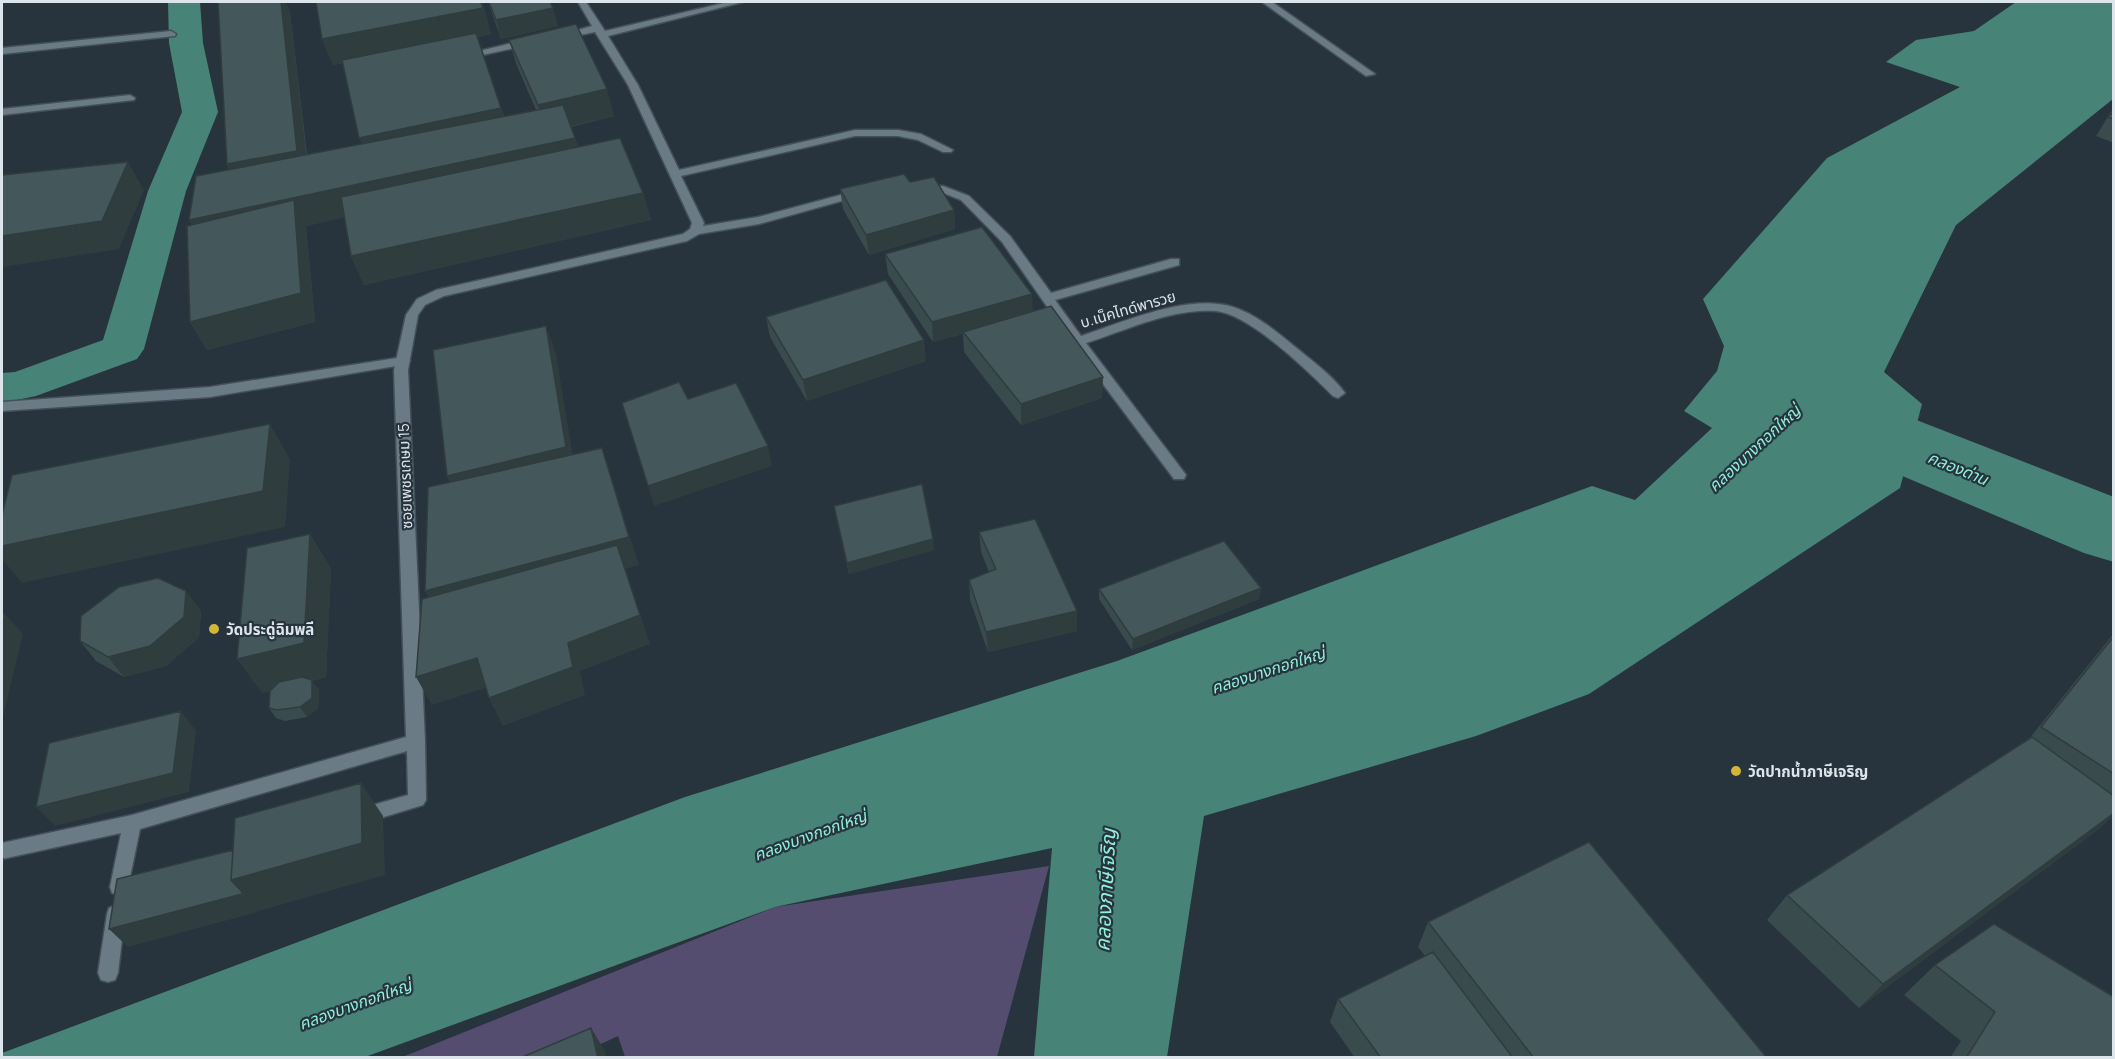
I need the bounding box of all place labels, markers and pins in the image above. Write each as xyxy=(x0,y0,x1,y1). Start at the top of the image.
place label: วัดประดู่ฉิมพลี xyxy=(226,619,314,640)
marker: วัดประดู่ฉิมพลี xyxy=(207,622,221,636)
place label: วัดปากน้ำภาษีเจริญ xyxy=(1748,761,1868,782)
marker: วัดปากน้ำภาษีเจริญ xyxy=(1729,764,1743,778)

